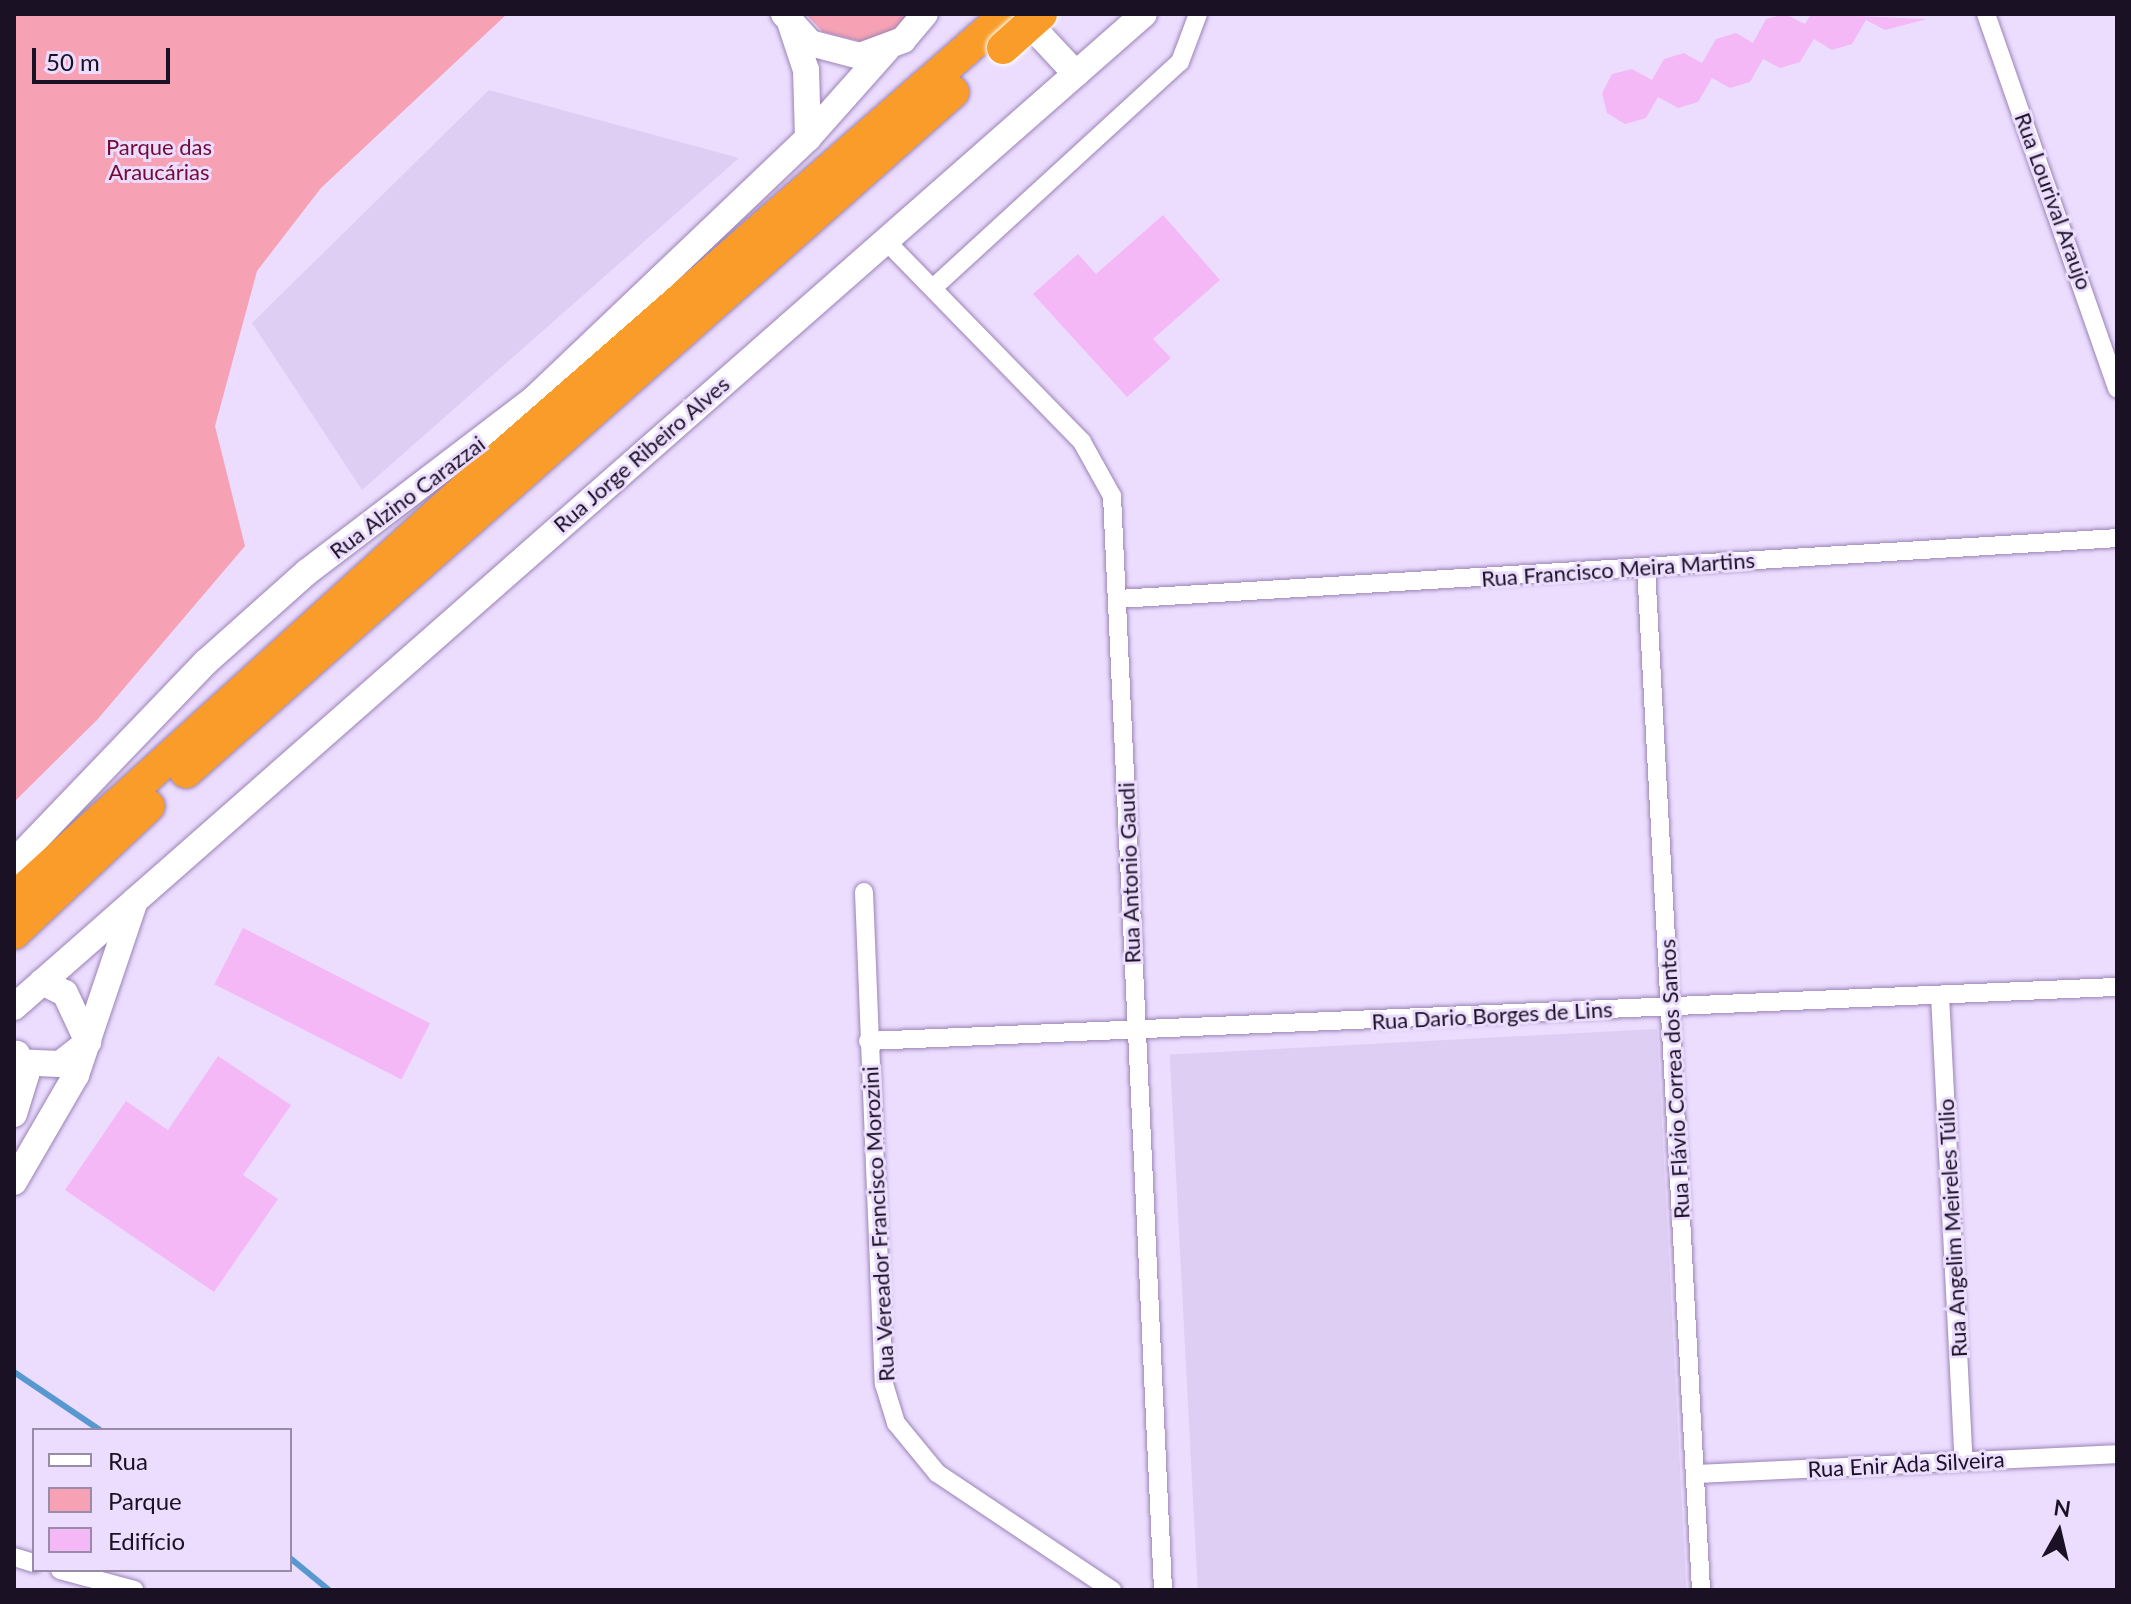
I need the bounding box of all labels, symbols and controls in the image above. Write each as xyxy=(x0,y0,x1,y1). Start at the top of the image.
scale bar xyxy=(36,32,174,82)
text: 50 m xyxy=(46,47,100,76)
street label: Rua Lourival Araujo xyxy=(2010,109,2098,293)
park label: Parque das Araucárias xyxy=(106,133,212,184)
street label: Rua Jorge Ribeiro Alves xyxy=(547,370,735,538)
street label: Rua Alzino Carazzai xyxy=(324,430,490,564)
street label: Rua Francisco Meira Martins xyxy=(1480,546,1756,592)
street label: Rua Antonio Gaudi xyxy=(1113,782,1145,964)
street label: Rua Flávio Correa dos Santos xyxy=(1653,938,1695,1220)
street label: Rua Dario Borges de Lins xyxy=(1371,996,1613,1034)
street label: Rua Vereador Francisco Morozini xyxy=(857,1065,899,1383)
street label: Rua Angelim Meireles Túlio xyxy=(1932,1097,1972,1359)
legend xyxy=(32,1428,292,1572)
text: Rua xyxy=(108,1446,148,1475)
street label: Rua Enir Ada Silveira xyxy=(1806,1446,2006,1482)
text: Parque xyxy=(108,1486,182,1515)
north arrow xyxy=(2019,1492,2099,1572)
text: N xyxy=(2052,1493,2073,1522)
text: Edifício xyxy=(108,1526,185,1555)

